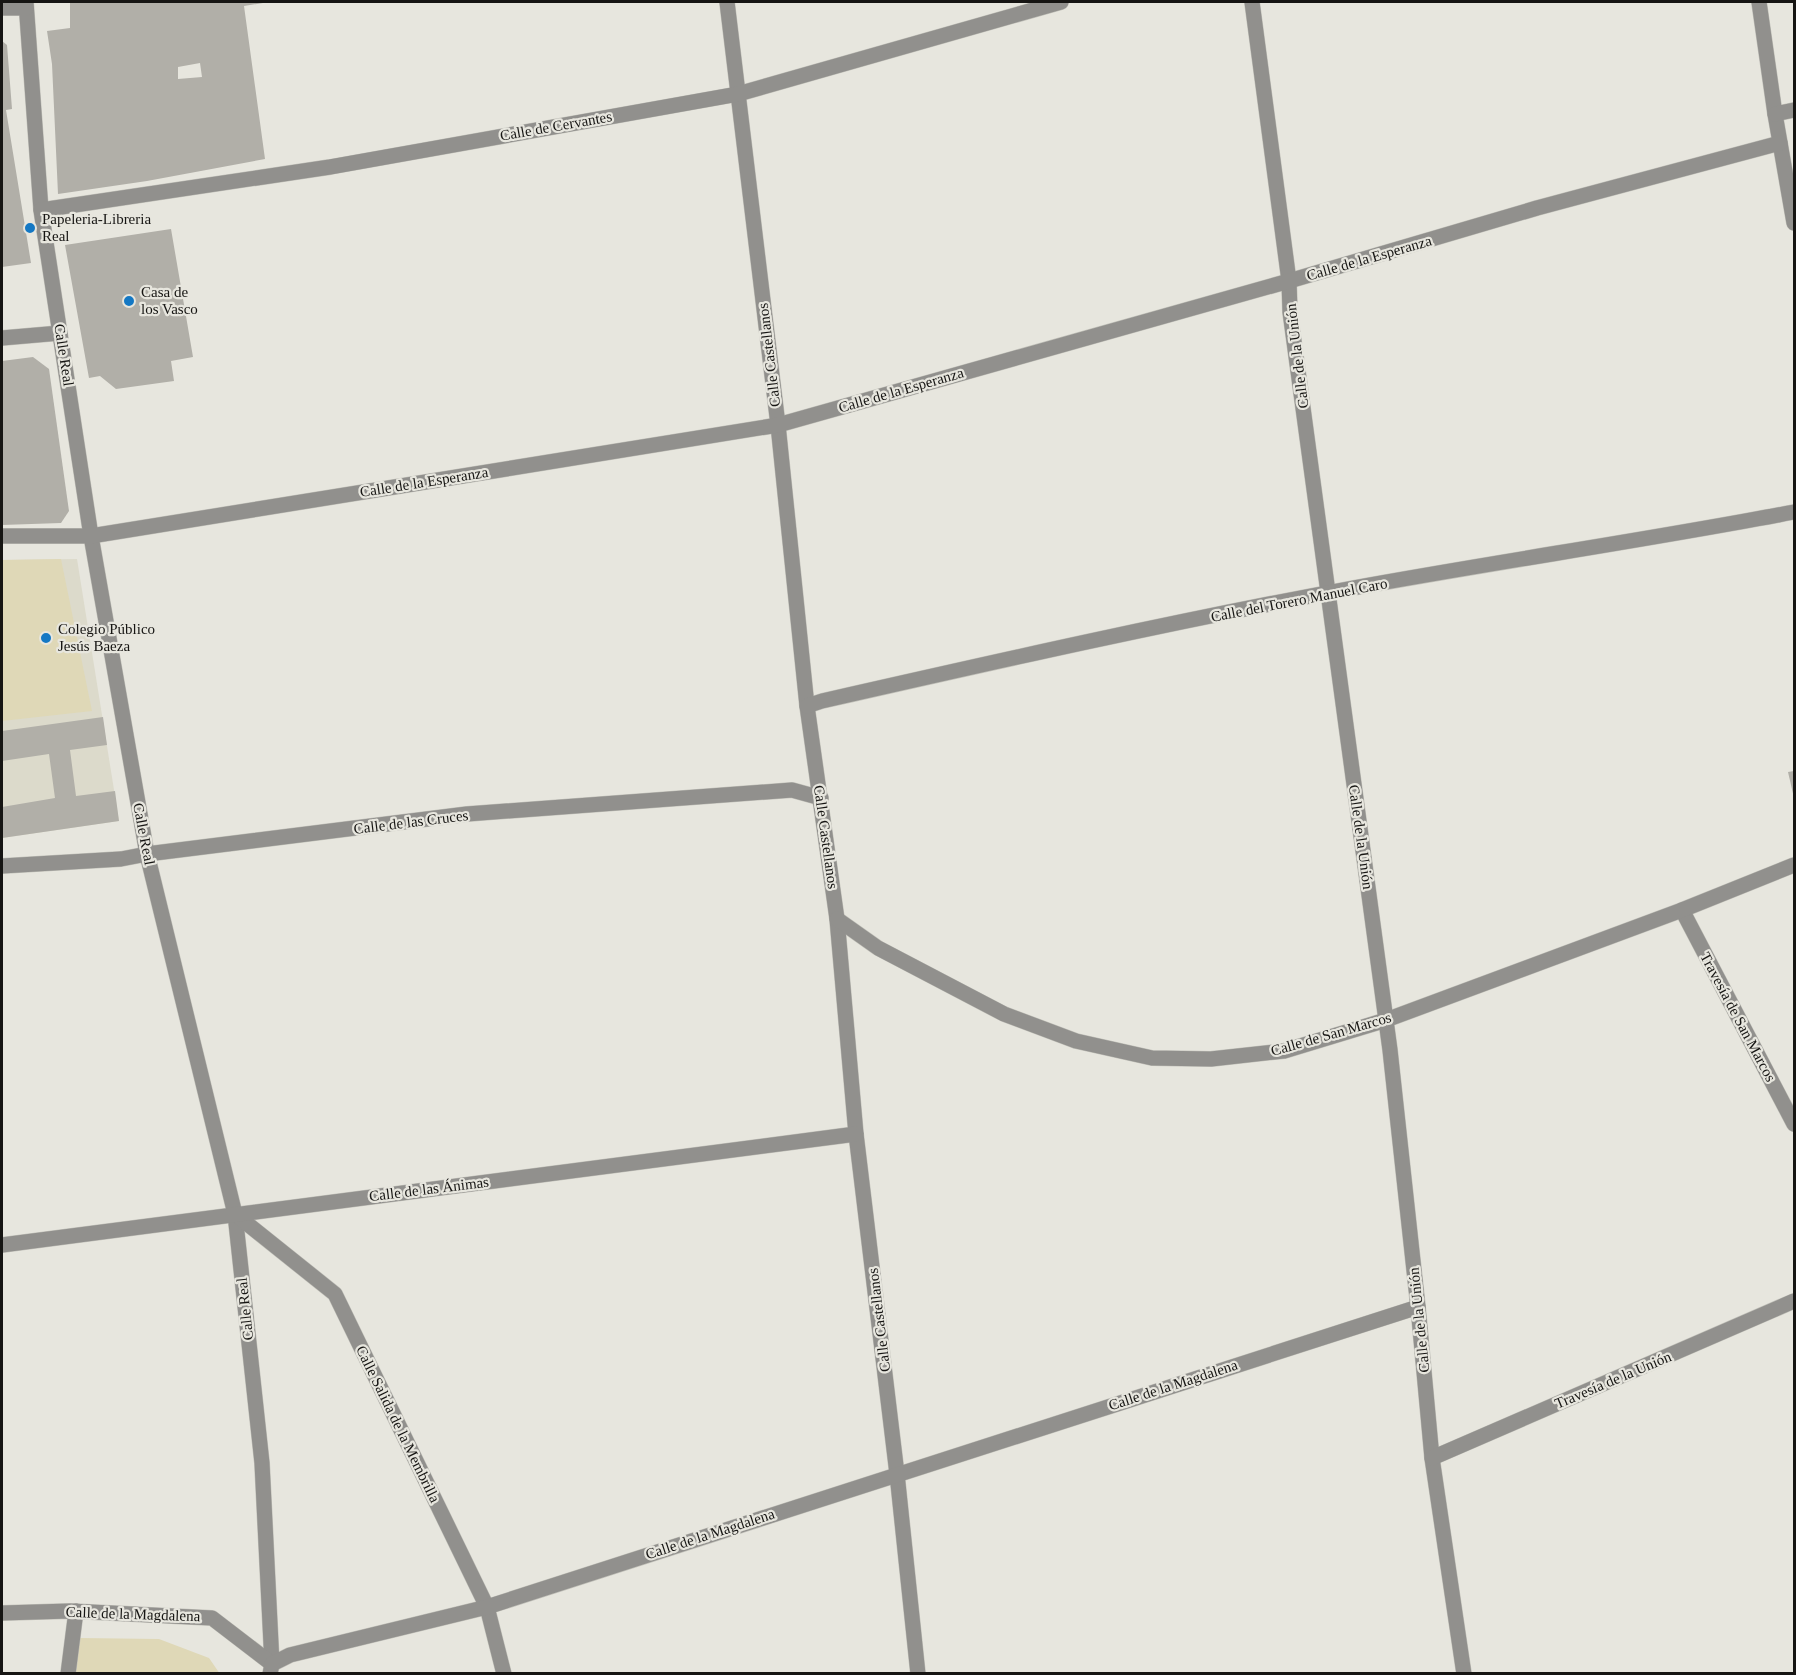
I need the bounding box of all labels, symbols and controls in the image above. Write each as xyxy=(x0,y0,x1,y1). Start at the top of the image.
street label: Calle de Cervantes xyxy=(499,108,613,144)
place label: Papeleria-Libreria Real xyxy=(42,211,151,244)
marker: Papeleria-Libreria Real xyxy=(23,221,37,235)
street label: Calle de la Esperanza xyxy=(1305,232,1434,284)
place label: Casa de los Vasco xyxy=(141,284,198,317)
marker: Casa de los Vasco xyxy=(122,294,136,308)
street label: Calle Castellanos xyxy=(755,302,783,408)
street label: Calle de la Unión xyxy=(1283,302,1311,409)
street label: Calle Real xyxy=(51,323,77,387)
street label: Calle de la Esperanza xyxy=(837,364,966,416)
street label: Calle de la Esperanza xyxy=(359,464,490,500)
street label: Calle del Torero Manuel Caro xyxy=(1209,575,1389,625)
place label: Colegio Público Jesús Baeza xyxy=(58,621,155,654)
marker: Colegio Público Jesús Baeza xyxy=(39,631,53,645)
street label: Calle Castellanos xyxy=(811,784,841,890)
street label: Calle de la Unión xyxy=(1346,784,1376,891)
street label: Calle Real xyxy=(130,802,158,866)
street label: Calle de las Cruces xyxy=(353,807,469,837)
street label: Travesía de San Marcos xyxy=(1697,950,1779,1084)
street label: Calle de San Marcos xyxy=(1269,1009,1393,1059)
street label: Calle de las Ánimas xyxy=(368,1174,490,1204)
street label: Calle de la Unión xyxy=(1405,1266,1432,1373)
street label: Calle Castellanos xyxy=(865,1267,893,1373)
street label: Calle Real xyxy=(234,1277,256,1341)
street label: Calle Salida de la Membrilla xyxy=(353,1343,443,1505)
street label: Travesía de la Unión xyxy=(1552,1348,1674,1412)
street label: Calle de la Magdalena xyxy=(1107,1357,1240,1413)
street label: Calle de la Magdalena xyxy=(644,1506,777,1562)
street label: Calle de la Magdalena xyxy=(65,1604,201,1624)

